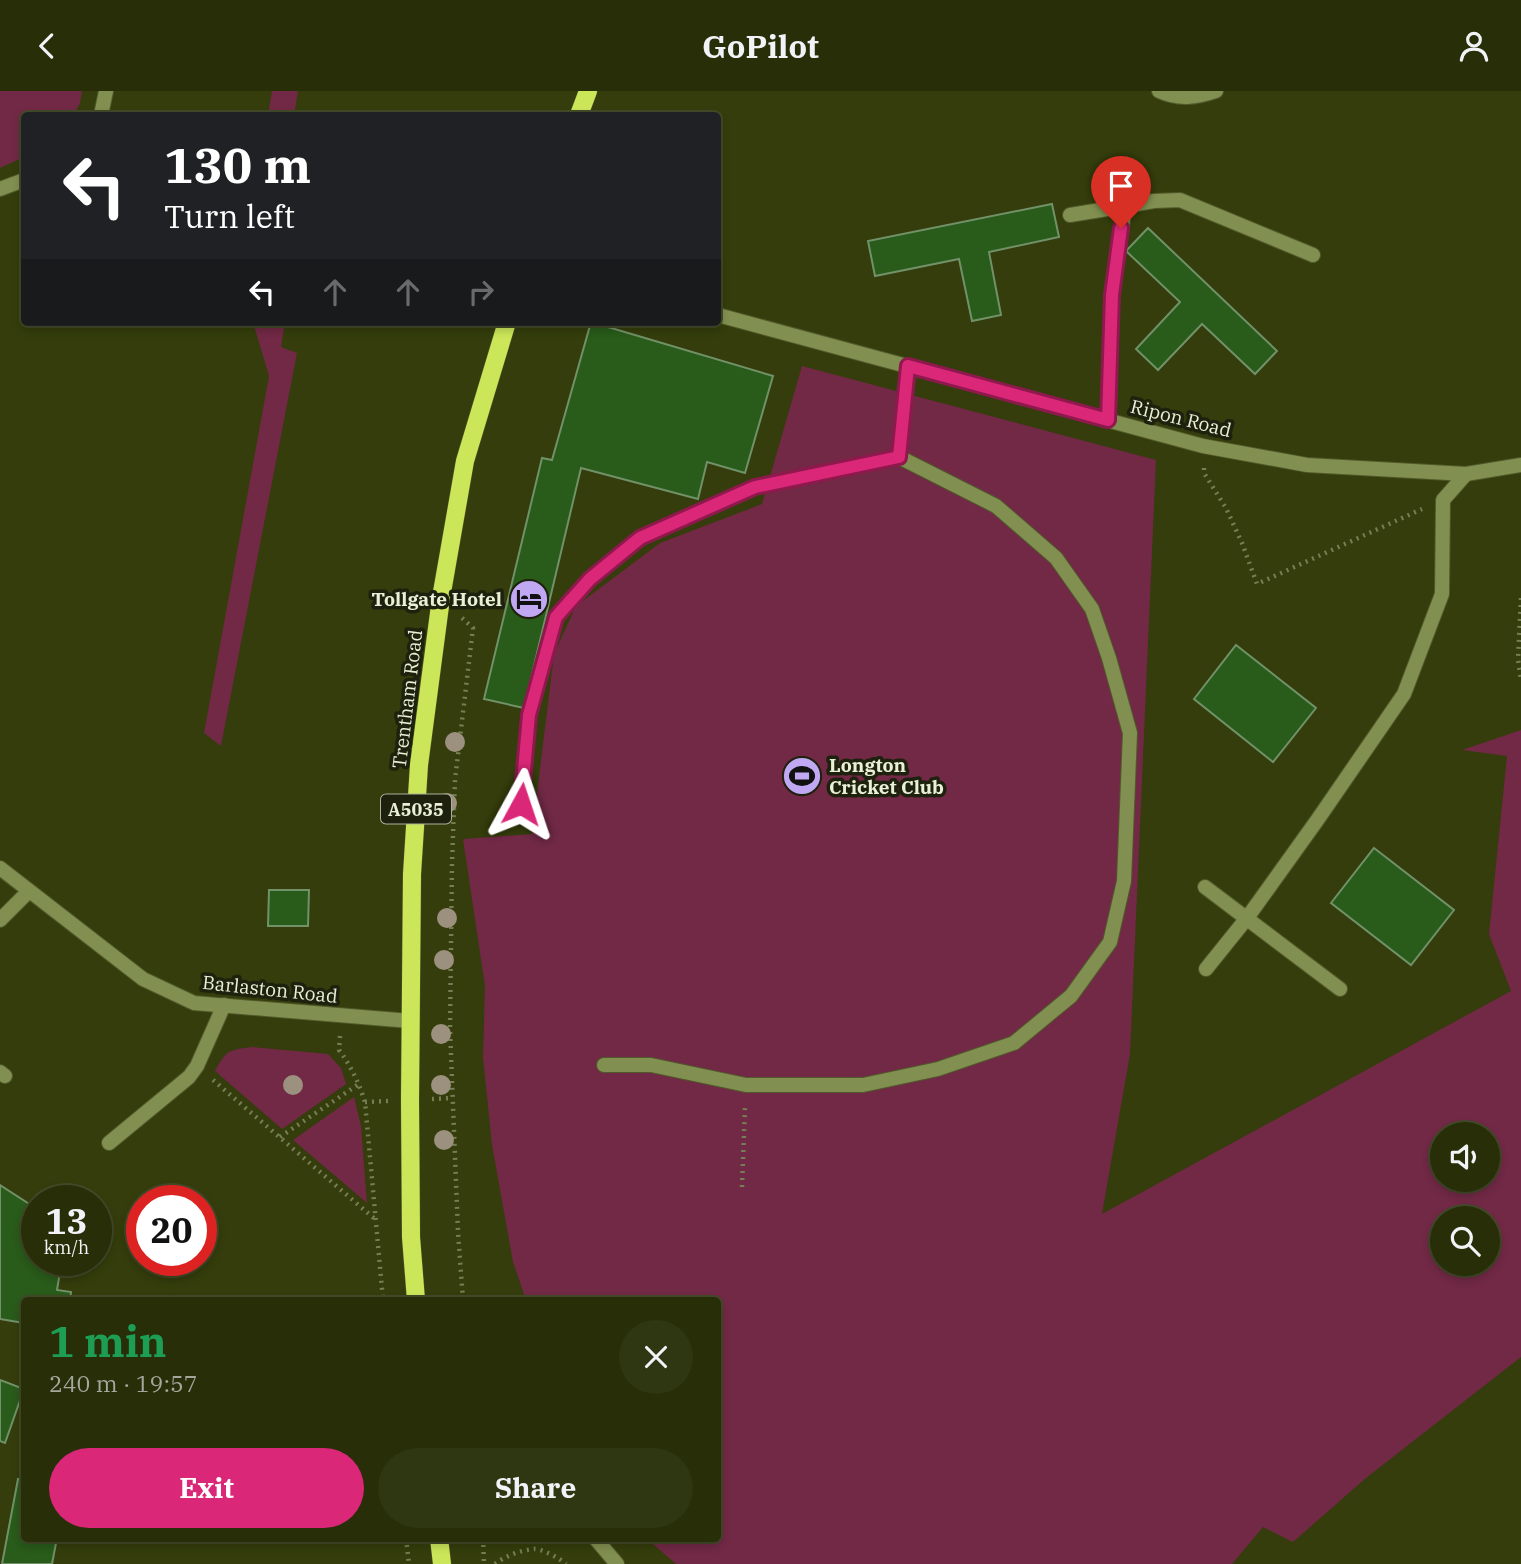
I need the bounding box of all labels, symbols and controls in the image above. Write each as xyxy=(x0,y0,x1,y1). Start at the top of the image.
text: GoPilot xyxy=(702,25,819,67)
icon: back xyxy=(28,27,66,65)
icon: person xyxy=(1455,27,1493,65)
text: 130 m xyxy=(164,133,311,196)
icon: left xyxy=(49,140,140,231)
pin xyxy=(1091,156,1151,228)
icon: arrive xyxy=(1102,167,1140,205)
text: Turn left xyxy=(164,195,295,237)
icon: left xyxy=(243,273,281,311)
icon: ahead xyxy=(316,273,354,311)
icon: ahead xyxy=(389,273,427,311)
icon: right xyxy=(462,273,500,311)
street label: Ripon Road xyxy=(1128,394,1234,442)
hotel icon: Tollgate Hotel xyxy=(508,578,550,620)
place label: Tollgate Hotel xyxy=(371,587,502,611)
street label: Trentham Road xyxy=(387,628,427,770)
place label: Longton Cricket Club xyxy=(829,753,944,799)
sports icon: Longton Cricket Club xyxy=(781,755,823,797)
position arrow xyxy=(484,767,558,841)
road number: A5035 xyxy=(381,795,451,823)
street label: Barlaston Road xyxy=(201,970,339,1008)
map controls xyxy=(1430,1122,1500,1276)
button: sound xyxy=(1430,1122,1500,1192)
speed limit sign: 20 xyxy=(126,1185,217,1276)
text: 13 xyxy=(45,1198,88,1244)
button: search xyxy=(1430,1206,1500,1276)
text: km/h xyxy=(44,1236,89,1259)
text: 1 min xyxy=(49,1314,167,1369)
button: close xyxy=(619,1320,693,1394)
text: 240 m · 19:57 xyxy=(49,1368,198,1398)
button: Exit xyxy=(49,1448,364,1528)
button: Share xyxy=(378,1448,693,1528)

